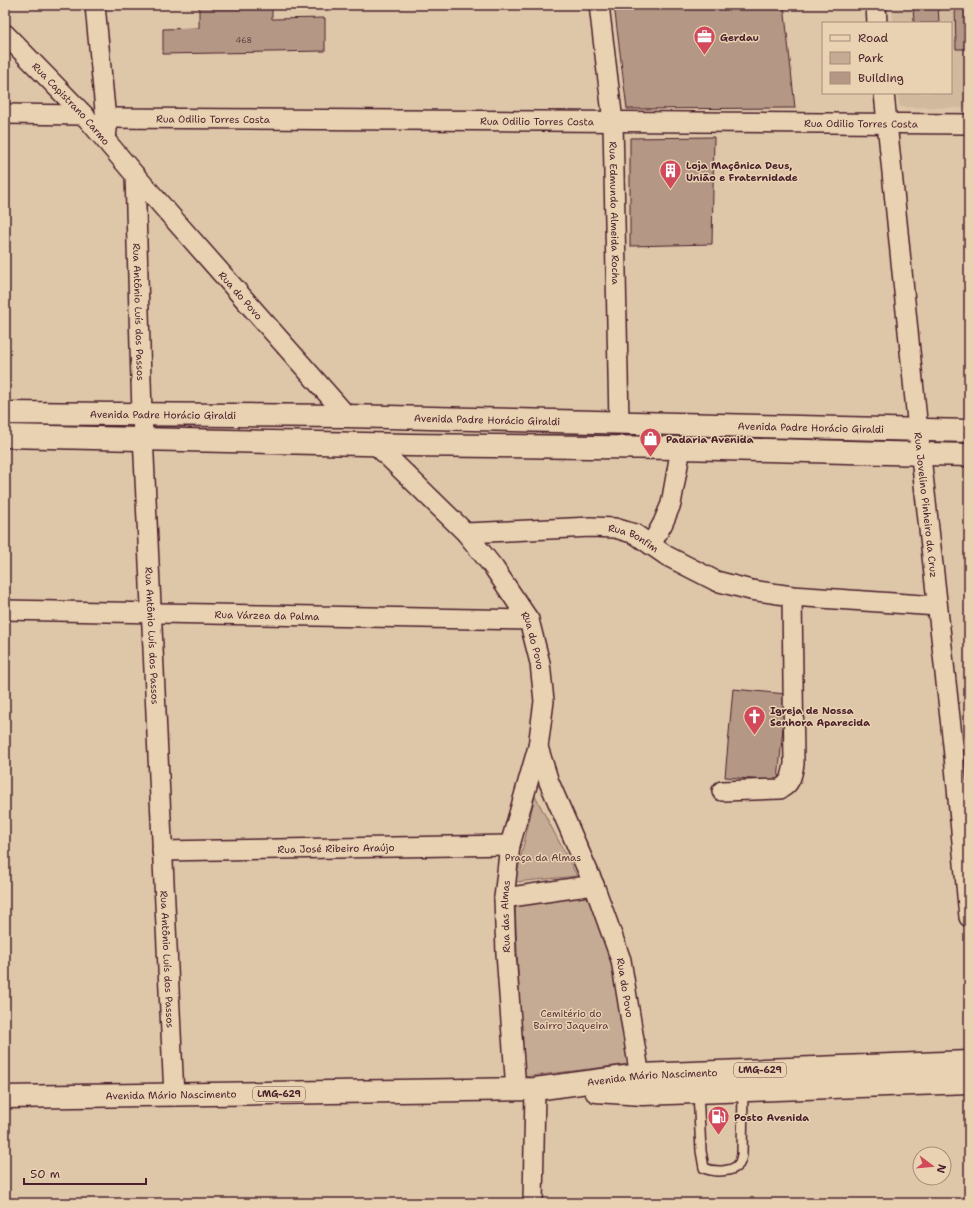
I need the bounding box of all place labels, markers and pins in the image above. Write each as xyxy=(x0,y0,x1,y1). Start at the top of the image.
office icon: Gerdau xyxy=(692,24,718,57)
place label: Gerdau xyxy=(720,31,759,44)
building icon: Loja Maçônica Deus, União e Fraternidade xyxy=(658,158,684,191)
place label: Loja Maçônica Deus, União e Fraternidade xyxy=(686,159,798,184)
shop icon: Padaria Avenida xyxy=(638,426,664,459)
place label: Padaria Avenida xyxy=(666,433,754,446)
church icon: Igreja de Nossa Senhora Aparecida xyxy=(742,703,768,736)
place label: Igreja de Nossa Senhora Aparecida xyxy=(770,704,870,729)
fuel station icon: Posto Avenida xyxy=(705,1104,731,1137)
place label: Posto Avenida xyxy=(734,1111,809,1124)

